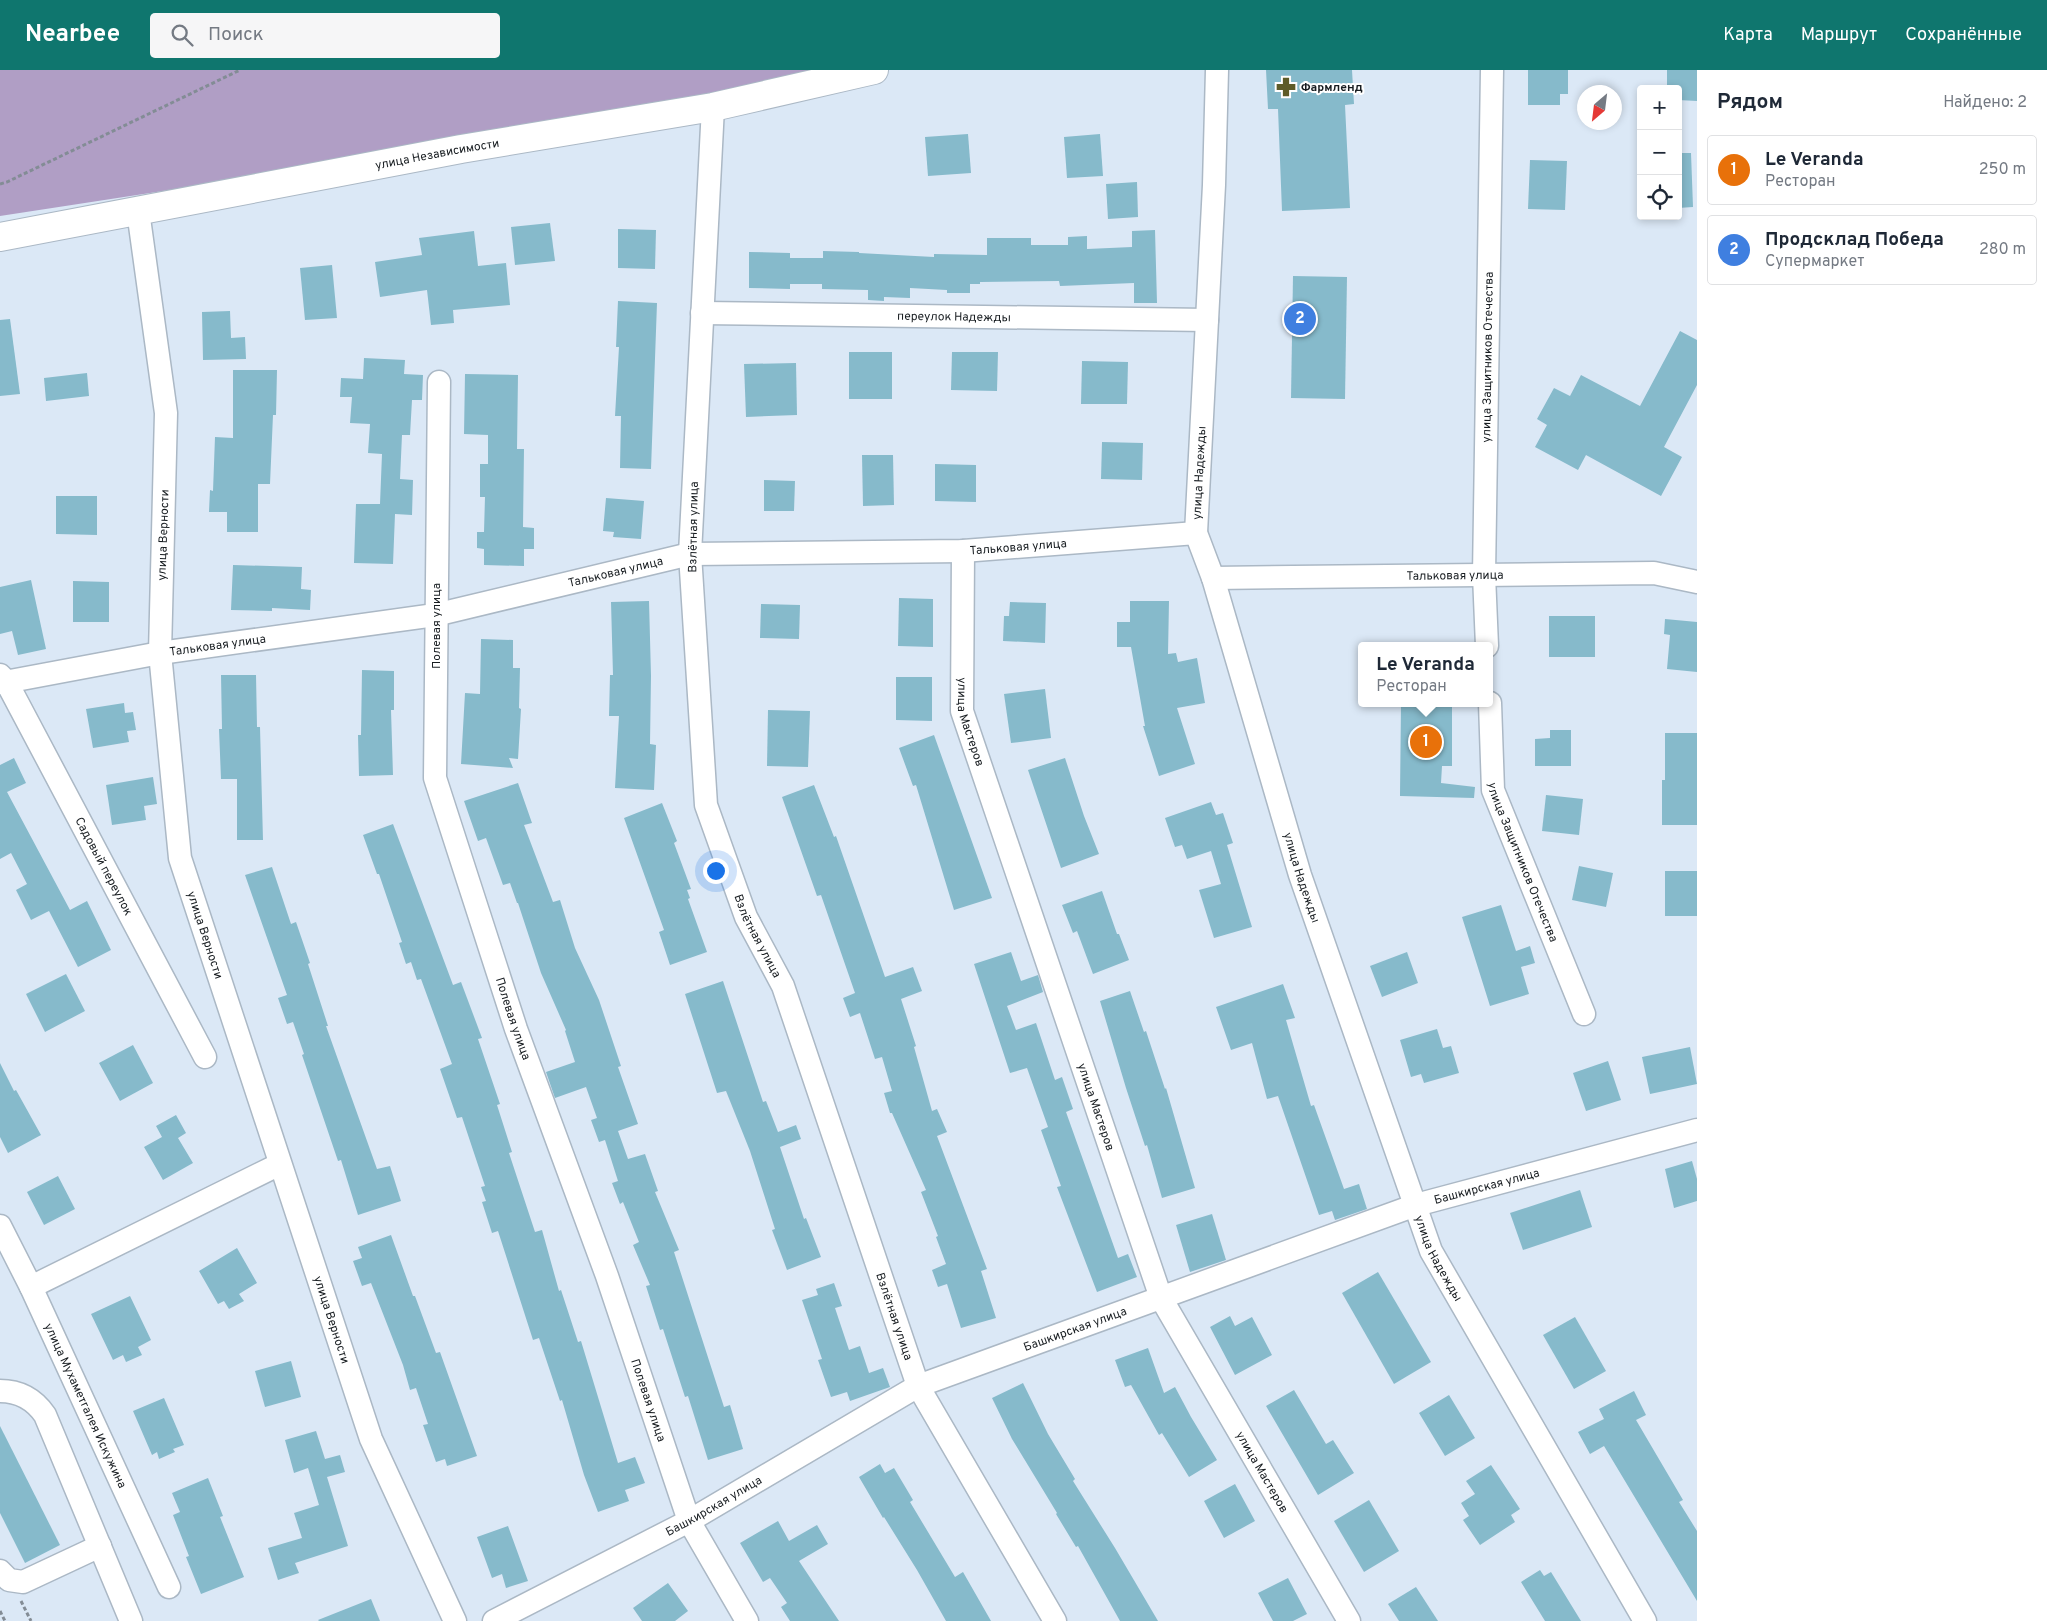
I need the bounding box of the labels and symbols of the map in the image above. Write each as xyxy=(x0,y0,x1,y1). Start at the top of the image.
pharmacy icon: Фармленд xyxy=(1275,76,1297,98)
place label: Фармленд xyxy=(1301,80,1363,96)
north arrow xyxy=(1577,85,1622,130)
street label: улица Независимости xyxy=(374,136,501,174)
street label: улица Защитников Отечества xyxy=(1479,271,1498,443)
pin: 2 xyxy=(1284,300,1316,338)
street label: переулок Надежды xyxy=(897,309,1011,326)
street label: улица Надежды xyxy=(1190,426,1210,520)
street label: Взлётная улица xyxy=(685,481,703,573)
street label: улица Верности xyxy=(154,489,174,581)
street label: Тальковая улица xyxy=(969,536,1067,559)
street label: Тальковая улица xyxy=(567,554,665,592)
street label: Тальковая улица xyxy=(1406,568,1504,585)
street label: Полевая улица xyxy=(429,583,445,669)
street label: Тальковая улица xyxy=(169,631,267,661)
street label: улица Мастеров xyxy=(953,677,987,769)
pin: 1 xyxy=(1410,723,1442,761)
street label: улица Защитников Отечества xyxy=(1484,782,1561,945)
street label: Садовый переулок xyxy=(71,815,136,919)
street label: улица Надежды xyxy=(1279,831,1323,925)
your location xyxy=(703,858,729,884)
street label: улица Верности xyxy=(182,889,226,981)
street label: Взлётная улица xyxy=(730,892,784,981)
street label: Полевая улица xyxy=(491,976,534,1062)
street label: улица Мастеров xyxy=(1073,1061,1118,1153)
street label: Башкирская улица xyxy=(1432,1165,1541,1209)
street label: улица Надежды xyxy=(1410,1213,1465,1305)
street label: Взлётная улица xyxy=(871,1271,916,1363)
street label: улица Верности xyxy=(309,1274,353,1366)
street label: Башкирская улица xyxy=(1022,1304,1129,1356)
street label: улица Мухаметгалея Искужина xyxy=(40,1321,130,1491)
street label: Полевая улица xyxy=(626,1357,669,1444)
street label: улица Мастеров xyxy=(1231,1429,1291,1516)
street label: Башкирская улица xyxy=(663,1473,765,1541)

